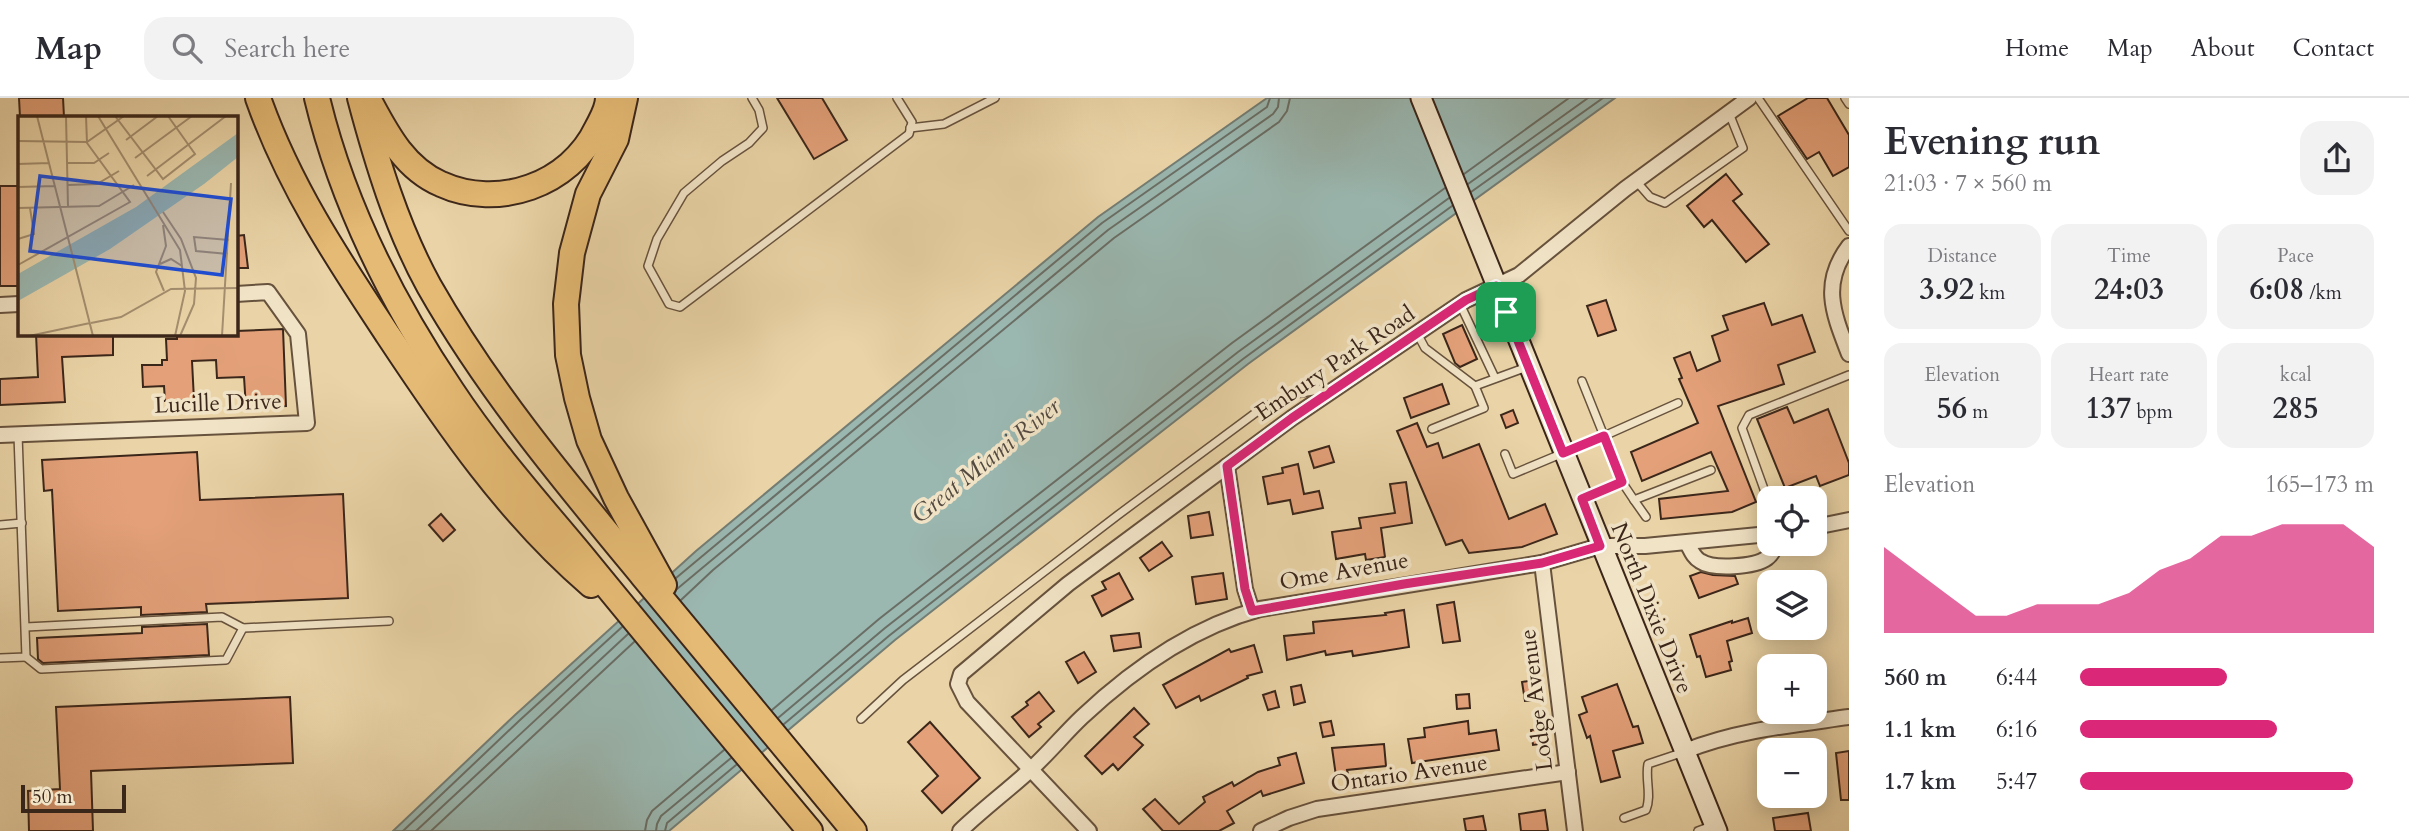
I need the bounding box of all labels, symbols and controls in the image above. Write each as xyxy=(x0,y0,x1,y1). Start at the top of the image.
search box xyxy=(144,17,634,80)
text: Map xyxy=(35,26,102,71)
icon: search xyxy=(168,29,206,67)
text: Search here xyxy=(224,31,350,66)
text: Home xyxy=(2005,32,2069,65)
text: Map xyxy=(2107,32,2153,65)
text: About xyxy=(2191,32,2255,65)
text: Contact xyxy=(2293,32,2374,65)
inset map xyxy=(18,116,238,336)
text: Evening run xyxy=(1884,116,2100,168)
button: share xyxy=(2300,121,2374,195)
text: 21:03 · 7 × 560 m xyxy=(1884,168,2052,199)
text: Distance xyxy=(1928,243,1997,269)
text: Time xyxy=(2107,243,2151,269)
text: Pace xyxy=(2277,243,2314,269)
text: 3.92 xyxy=(1919,269,1974,310)
text: 24:03 xyxy=(2094,269,2164,310)
text: 6:08 xyxy=(2250,269,2304,310)
text: km xyxy=(1974,280,2005,306)
text: /km xyxy=(2304,280,2342,306)
pin xyxy=(1476,282,1536,342)
icon: arrive xyxy=(1487,293,1525,331)
street label: Embury Park Road xyxy=(1249,298,1422,428)
text: Elevation xyxy=(1925,362,2000,388)
text: Heart rate xyxy=(2089,362,2169,388)
text: kcal xyxy=(2280,362,2312,388)
street label: Lucille Drive xyxy=(154,385,282,421)
text: 56 xyxy=(1936,388,1967,429)
text: 137 xyxy=(2085,388,2131,429)
text: 285 xyxy=(2273,388,2319,429)
water label: Great Miami River xyxy=(905,390,1068,531)
text: m xyxy=(1967,399,1988,425)
text: bpm xyxy=(2131,399,2173,425)
text: Elevation xyxy=(1884,469,1975,500)
text: 165–173 m xyxy=(2265,469,2374,500)
map controls xyxy=(1757,486,1827,808)
button: locate xyxy=(1757,486,1827,556)
street label: North Dixie Drive xyxy=(1604,518,1700,698)
street label: Ome Avenue xyxy=(1277,544,1411,598)
button: layers xyxy=(1757,570,1827,640)
street label: Lodge Avenue xyxy=(1512,627,1560,773)
button: + xyxy=(1757,654,1827,724)
text: 560 m xyxy=(1884,662,1947,693)
text: 6:44 xyxy=(1996,662,2037,693)
text: 1.1 km xyxy=(1884,714,1956,745)
text: 6:16 xyxy=(1996,714,2037,745)
button: − xyxy=(1757,738,1827,808)
street label: Ontario Avenue xyxy=(1329,747,1489,799)
text: 1.7 km xyxy=(1884,766,1956,797)
text: 5:47 xyxy=(1996,766,2037,797)
scale bar xyxy=(21,782,126,814)
text: 50 m xyxy=(32,784,73,810)

